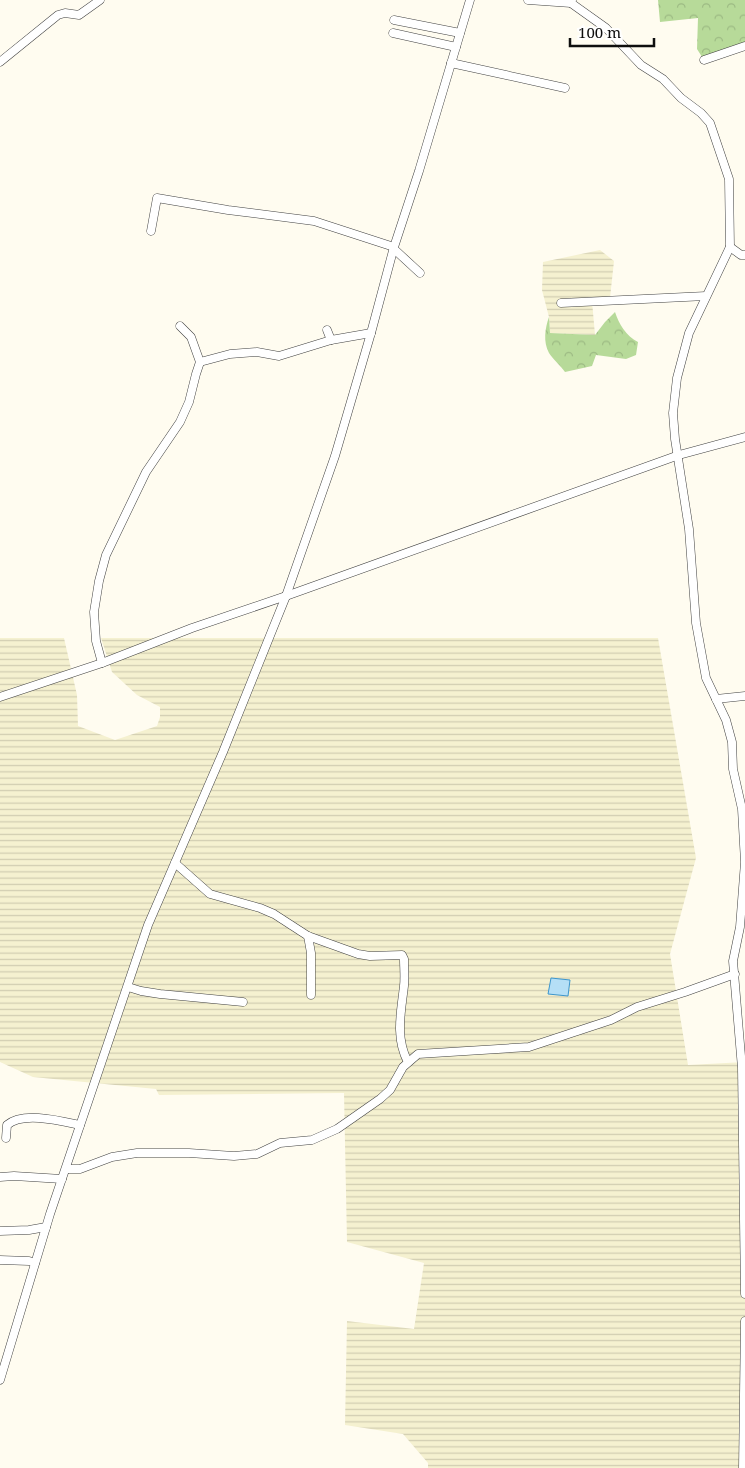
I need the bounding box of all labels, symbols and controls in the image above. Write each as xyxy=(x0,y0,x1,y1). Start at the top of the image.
scale bar xyxy=(570,15,654,47)
text: 100 m xyxy=(578,22,621,42)

